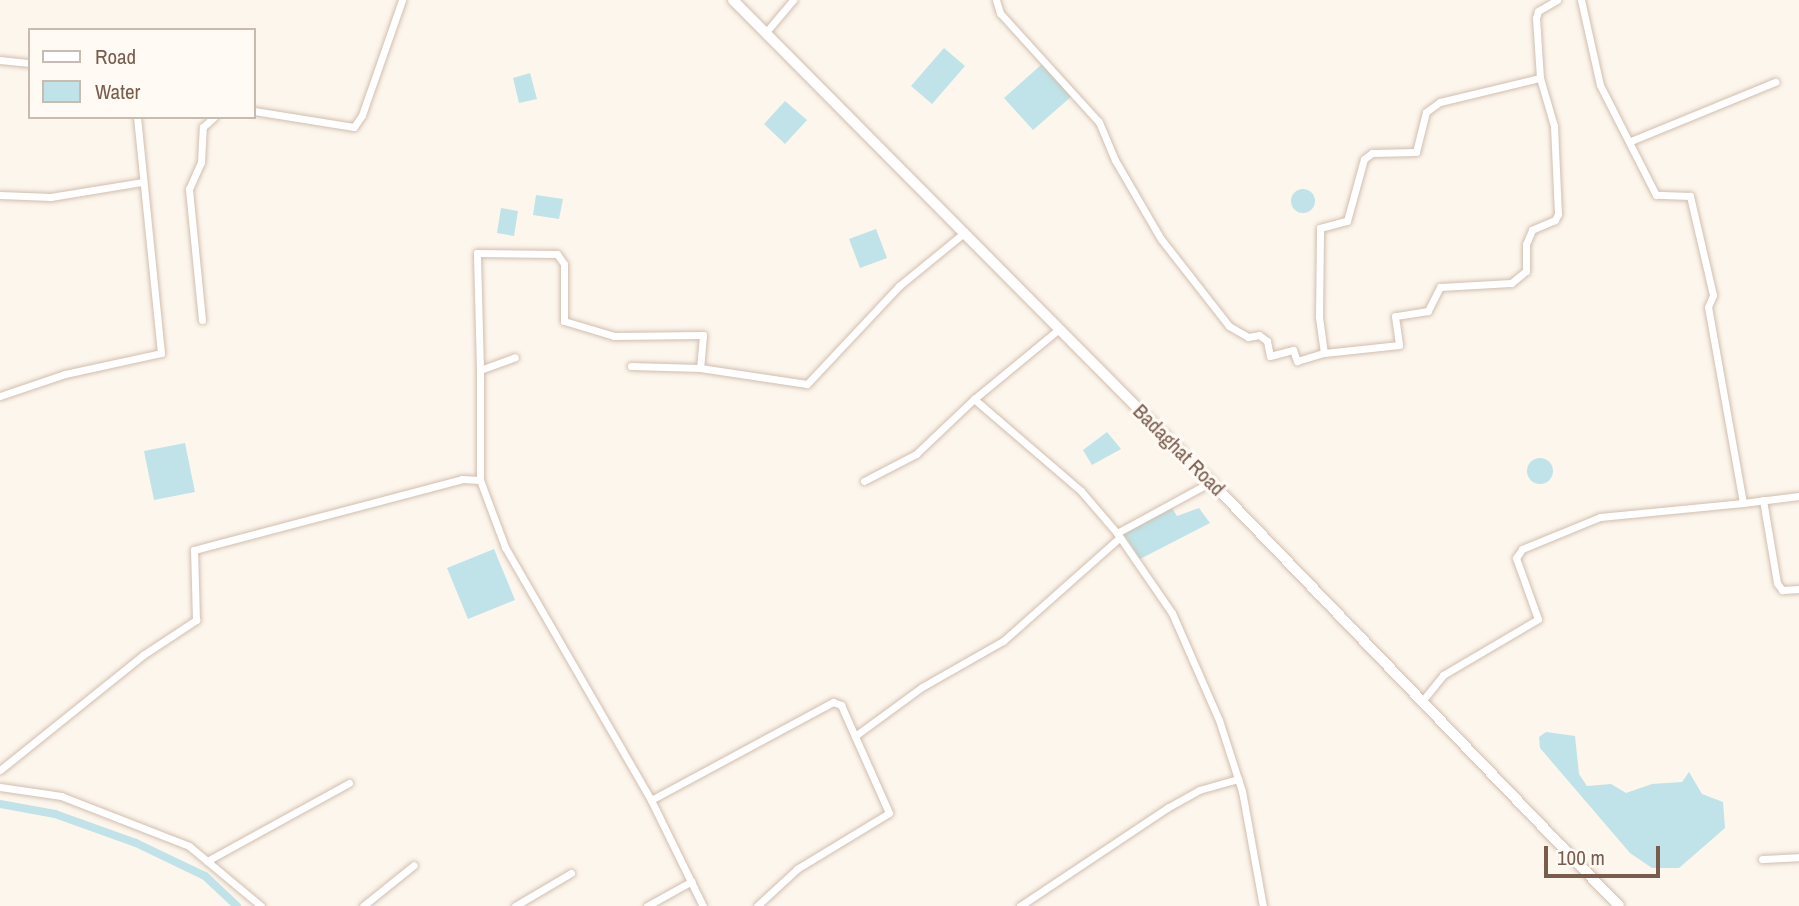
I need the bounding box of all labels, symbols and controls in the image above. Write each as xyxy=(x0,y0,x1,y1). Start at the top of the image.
legend xyxy=(28,28,256,119)
text: Road xyxy=(95,42,136,71)
text: Water xyxy=(95,77,140,106)
street label: Badaghat Road xyxy=(1128,399,1230,501)
scale bar xyxy=(1547,832,1662,876)
text: 100 m xyxy=(1557,843,1605,872)

